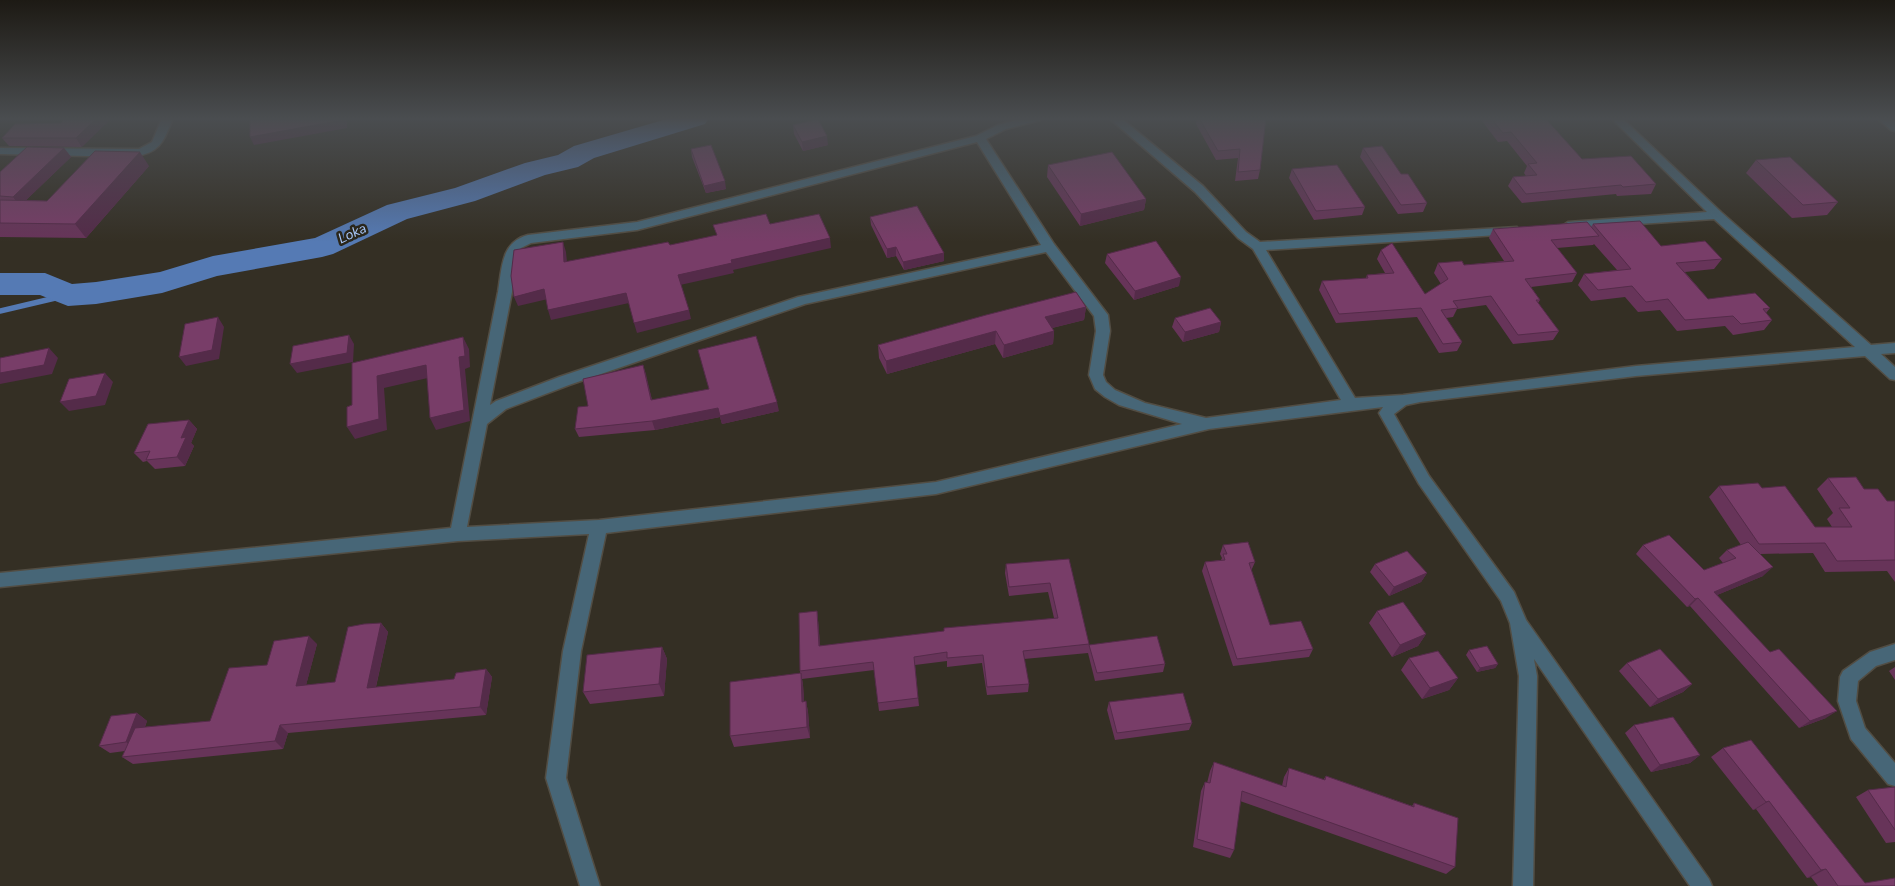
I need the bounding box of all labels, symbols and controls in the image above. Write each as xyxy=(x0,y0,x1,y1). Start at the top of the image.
water label: Loka xyxy=(335,219,370,248)

